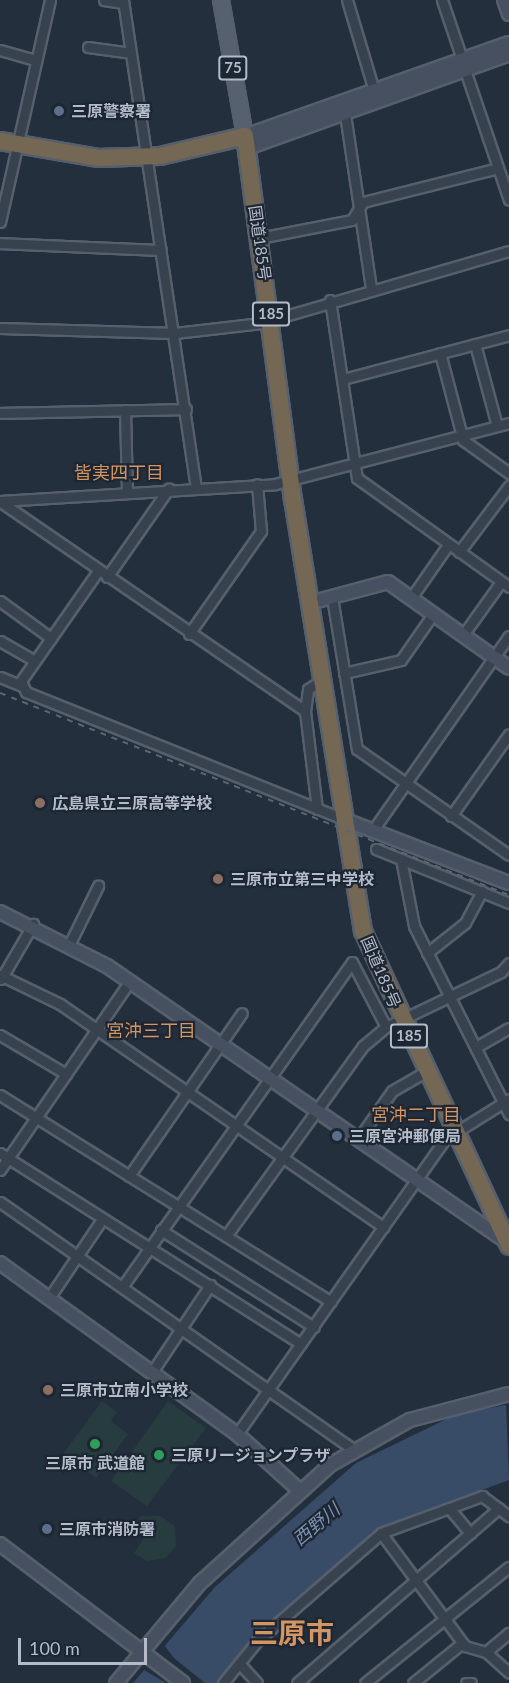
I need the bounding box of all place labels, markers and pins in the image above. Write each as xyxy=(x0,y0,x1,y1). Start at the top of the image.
place label: 三原警察署 xyxy=(71,101,151,121)
marker: 三原警察署 xyxy=(52,104,66,118)
place label: 広島県立三原高等学校 xyxy=(52,793,212,813)
marker: 広島県立三原高等学校 xyxy=(33,796,47,810)
place label: 三原市立第三中学校 xyxy=(230,869,374,889)
marker: 三原市立第三中学校 xyxy=(211,872,225,886)
place label: 三原宮沖郵便局 xyxy=(349,1126,461,1146)
marker: 三原宮沖郵便局 xyxy=(330,1129,344,1143)
place label: 三原市立南小学校 xyxy=(60,1380,188,1400)
marker: 三原市立南小学校 xyxy=(41,1383,55,1397)
marker: 三原市 武道館 xyxy=(88,1437,102,1451)
place label: 三原リージョンプラザ xyxy=(171,1445,331,1465)
marker: 三原リージョンプラザ xyxy=(152,1448,166,1462)
place label: 三原市 武道館 xyxy=(45,1453,145,1473)
place label: 三原市消防署 xyxy=(59,1519,155,1539)
marker: 三原市消防署 xyxy=(40,1522,54,1536)

